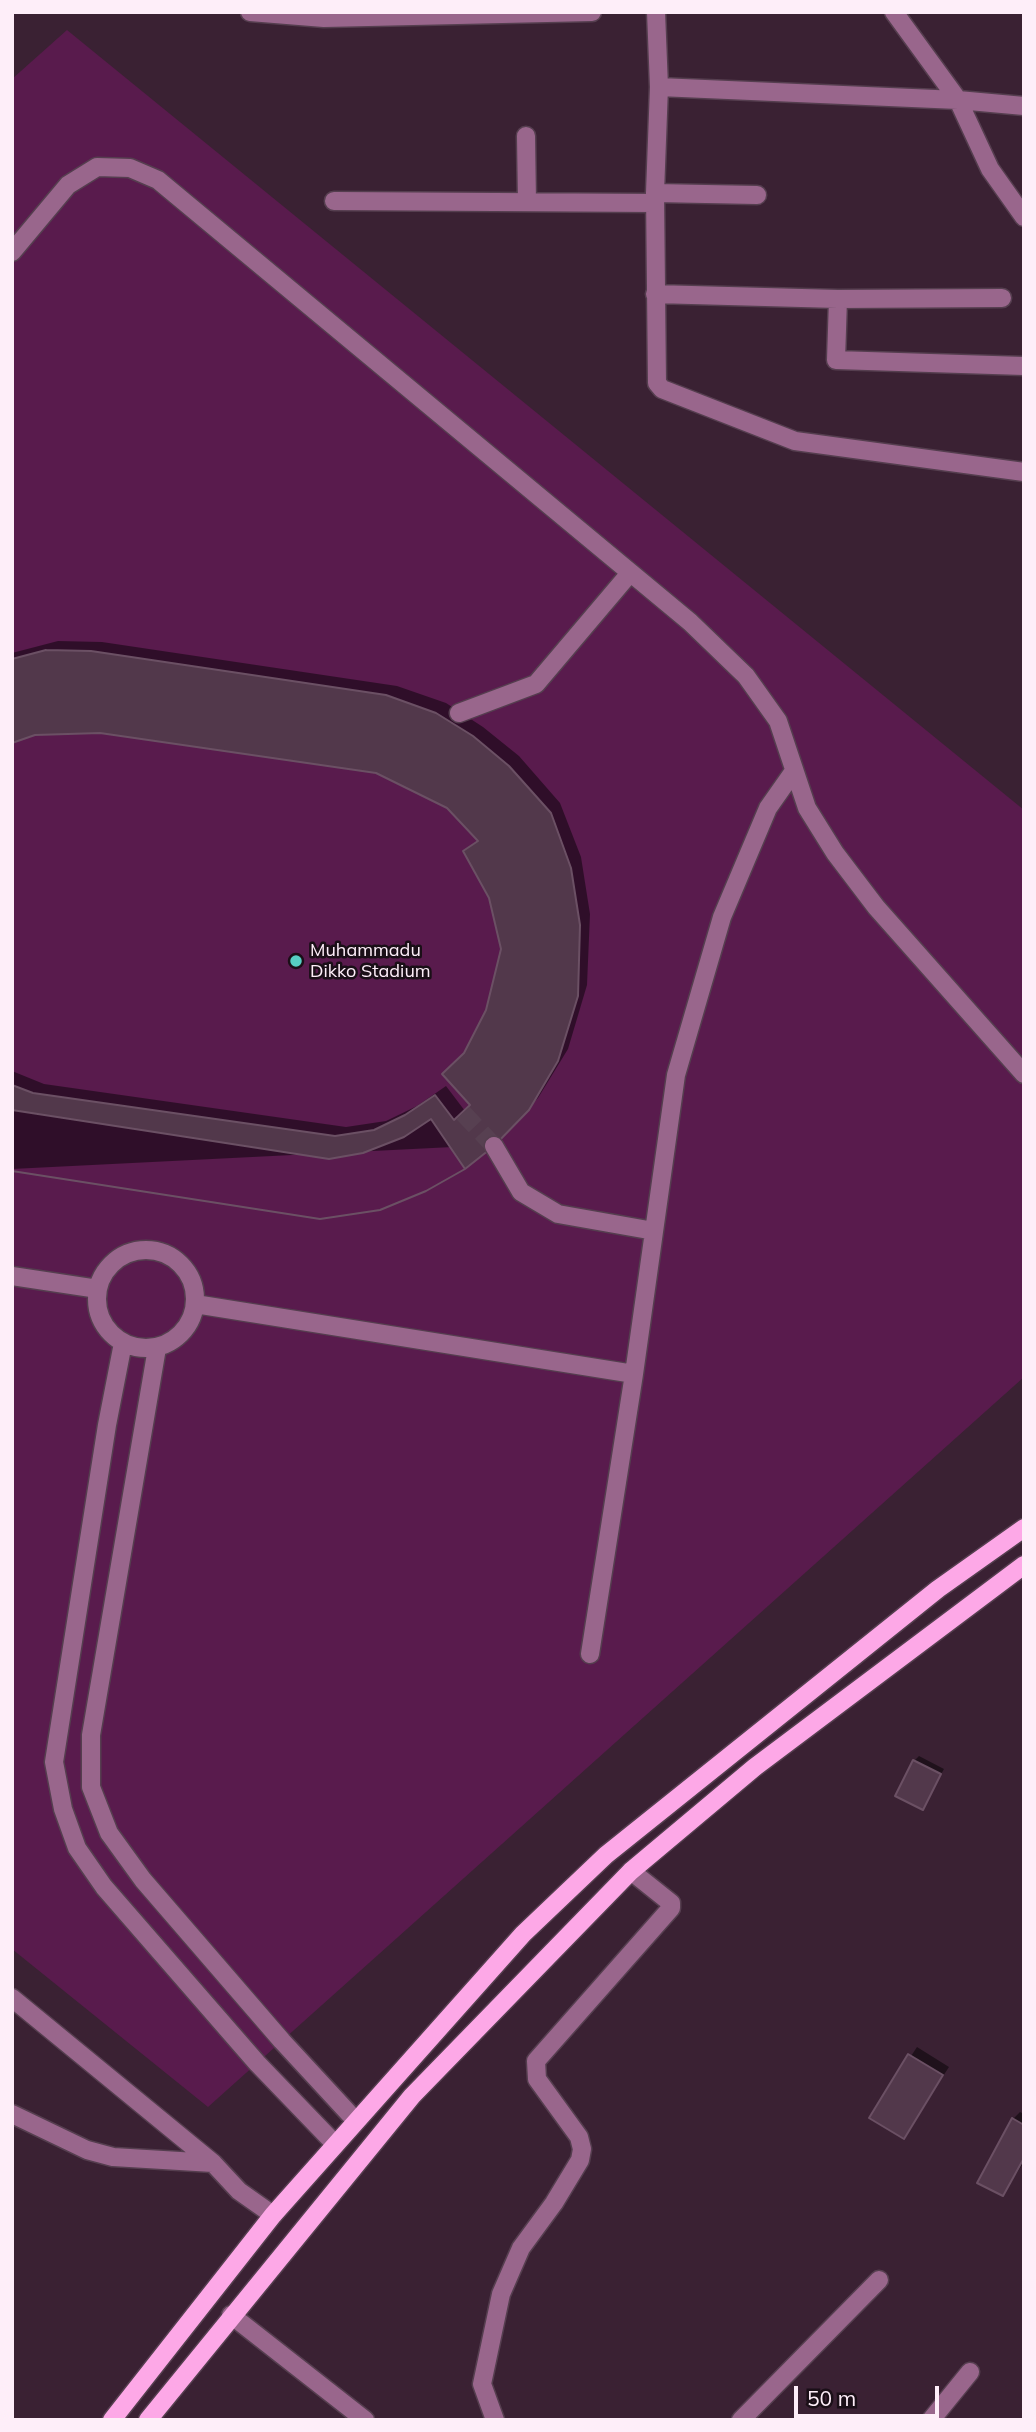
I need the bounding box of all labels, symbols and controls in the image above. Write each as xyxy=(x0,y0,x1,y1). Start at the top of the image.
place label: Muhammadu Dikko Stadium xyxy=(310,940,431,982)
marker: Muhammadu Dikko Stadium xyxy=(288,953,304,969)
scale bar xyxy=(798,2372,943,2416)
text: 50 m xyxy=(807,2385,856,2411)

